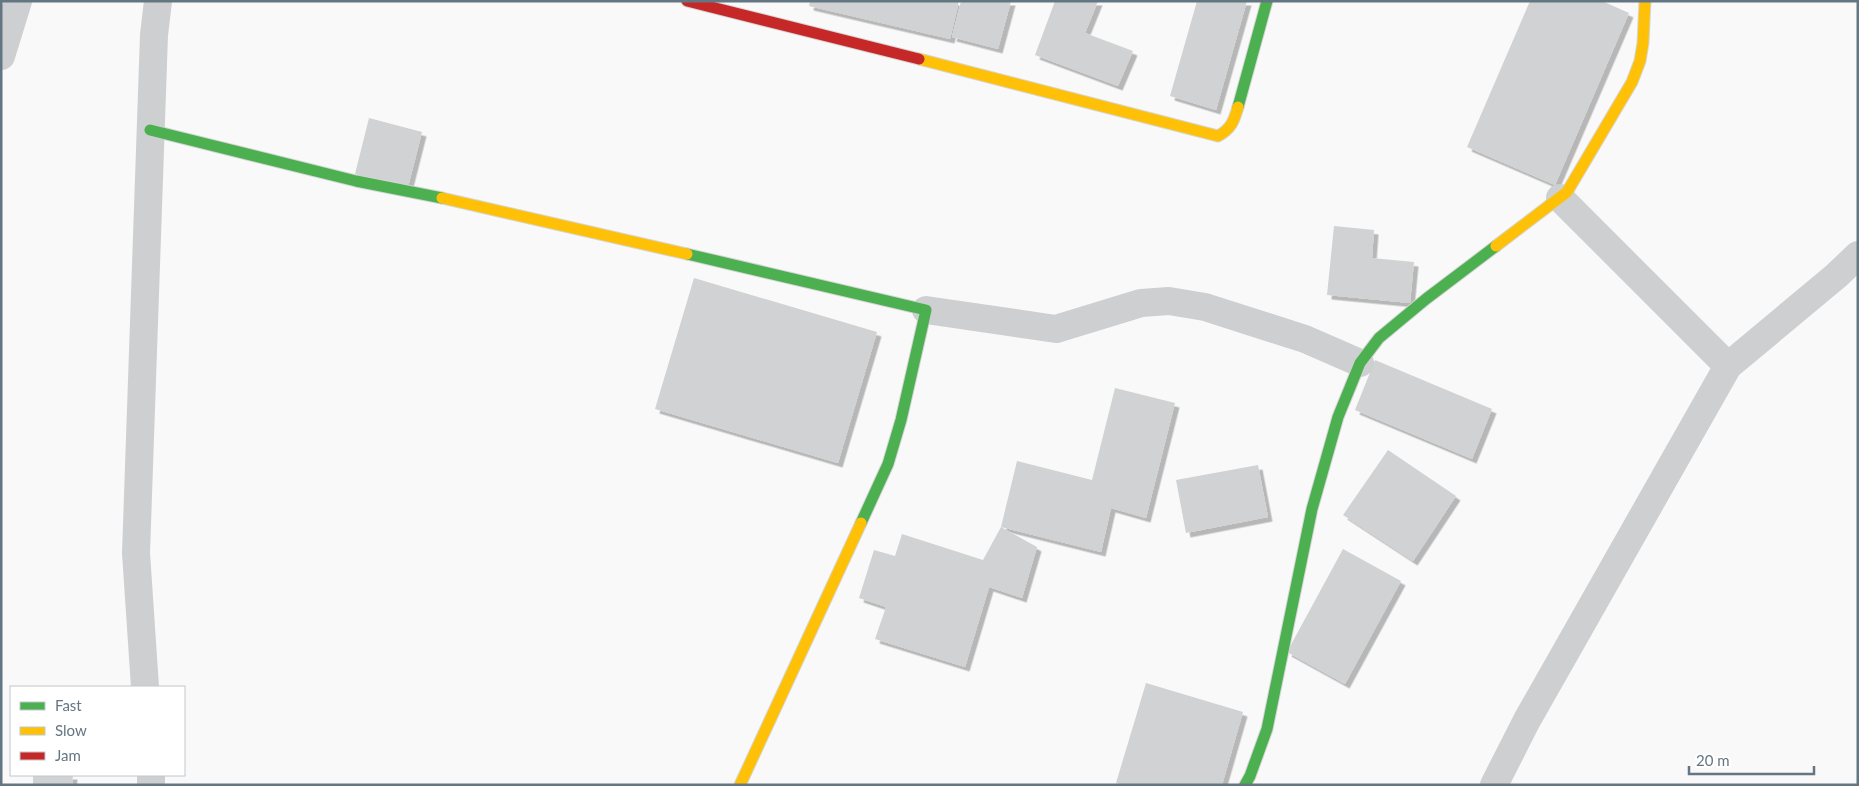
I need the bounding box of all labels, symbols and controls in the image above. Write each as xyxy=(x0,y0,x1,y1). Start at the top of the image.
legend xyxy=(10,686,185,776)
text: Fast xyxy=(55,696,82,714)
text: Slow xyxy=(55,721,87,739)
scale bar xyxy=(1689,744,1814,776)
text: Jam xyxy=(55,746,81,764)
text: 20 m xyxy=(1696,751,1730,769)

